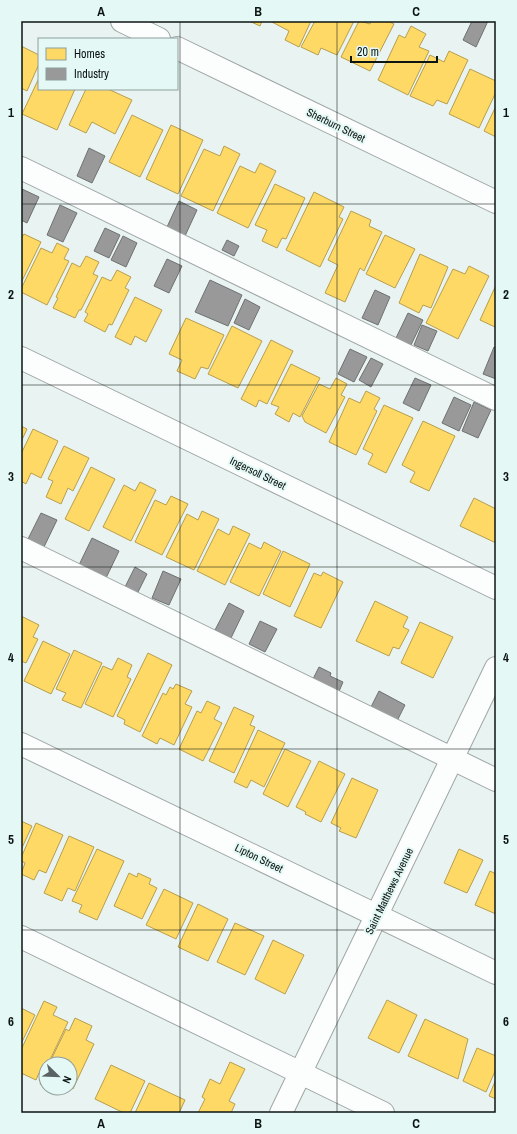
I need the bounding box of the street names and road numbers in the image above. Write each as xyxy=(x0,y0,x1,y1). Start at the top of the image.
street label: Sherburn Street xyxy=(304,105,368,145)
street label: Ingersoll Street xyxy=(228,453,289,493)
street label: Lipton Street xyxy=(233,840,286,876)
street label: Saint Matthews Avenue xyxy=(362,845,416,937)

